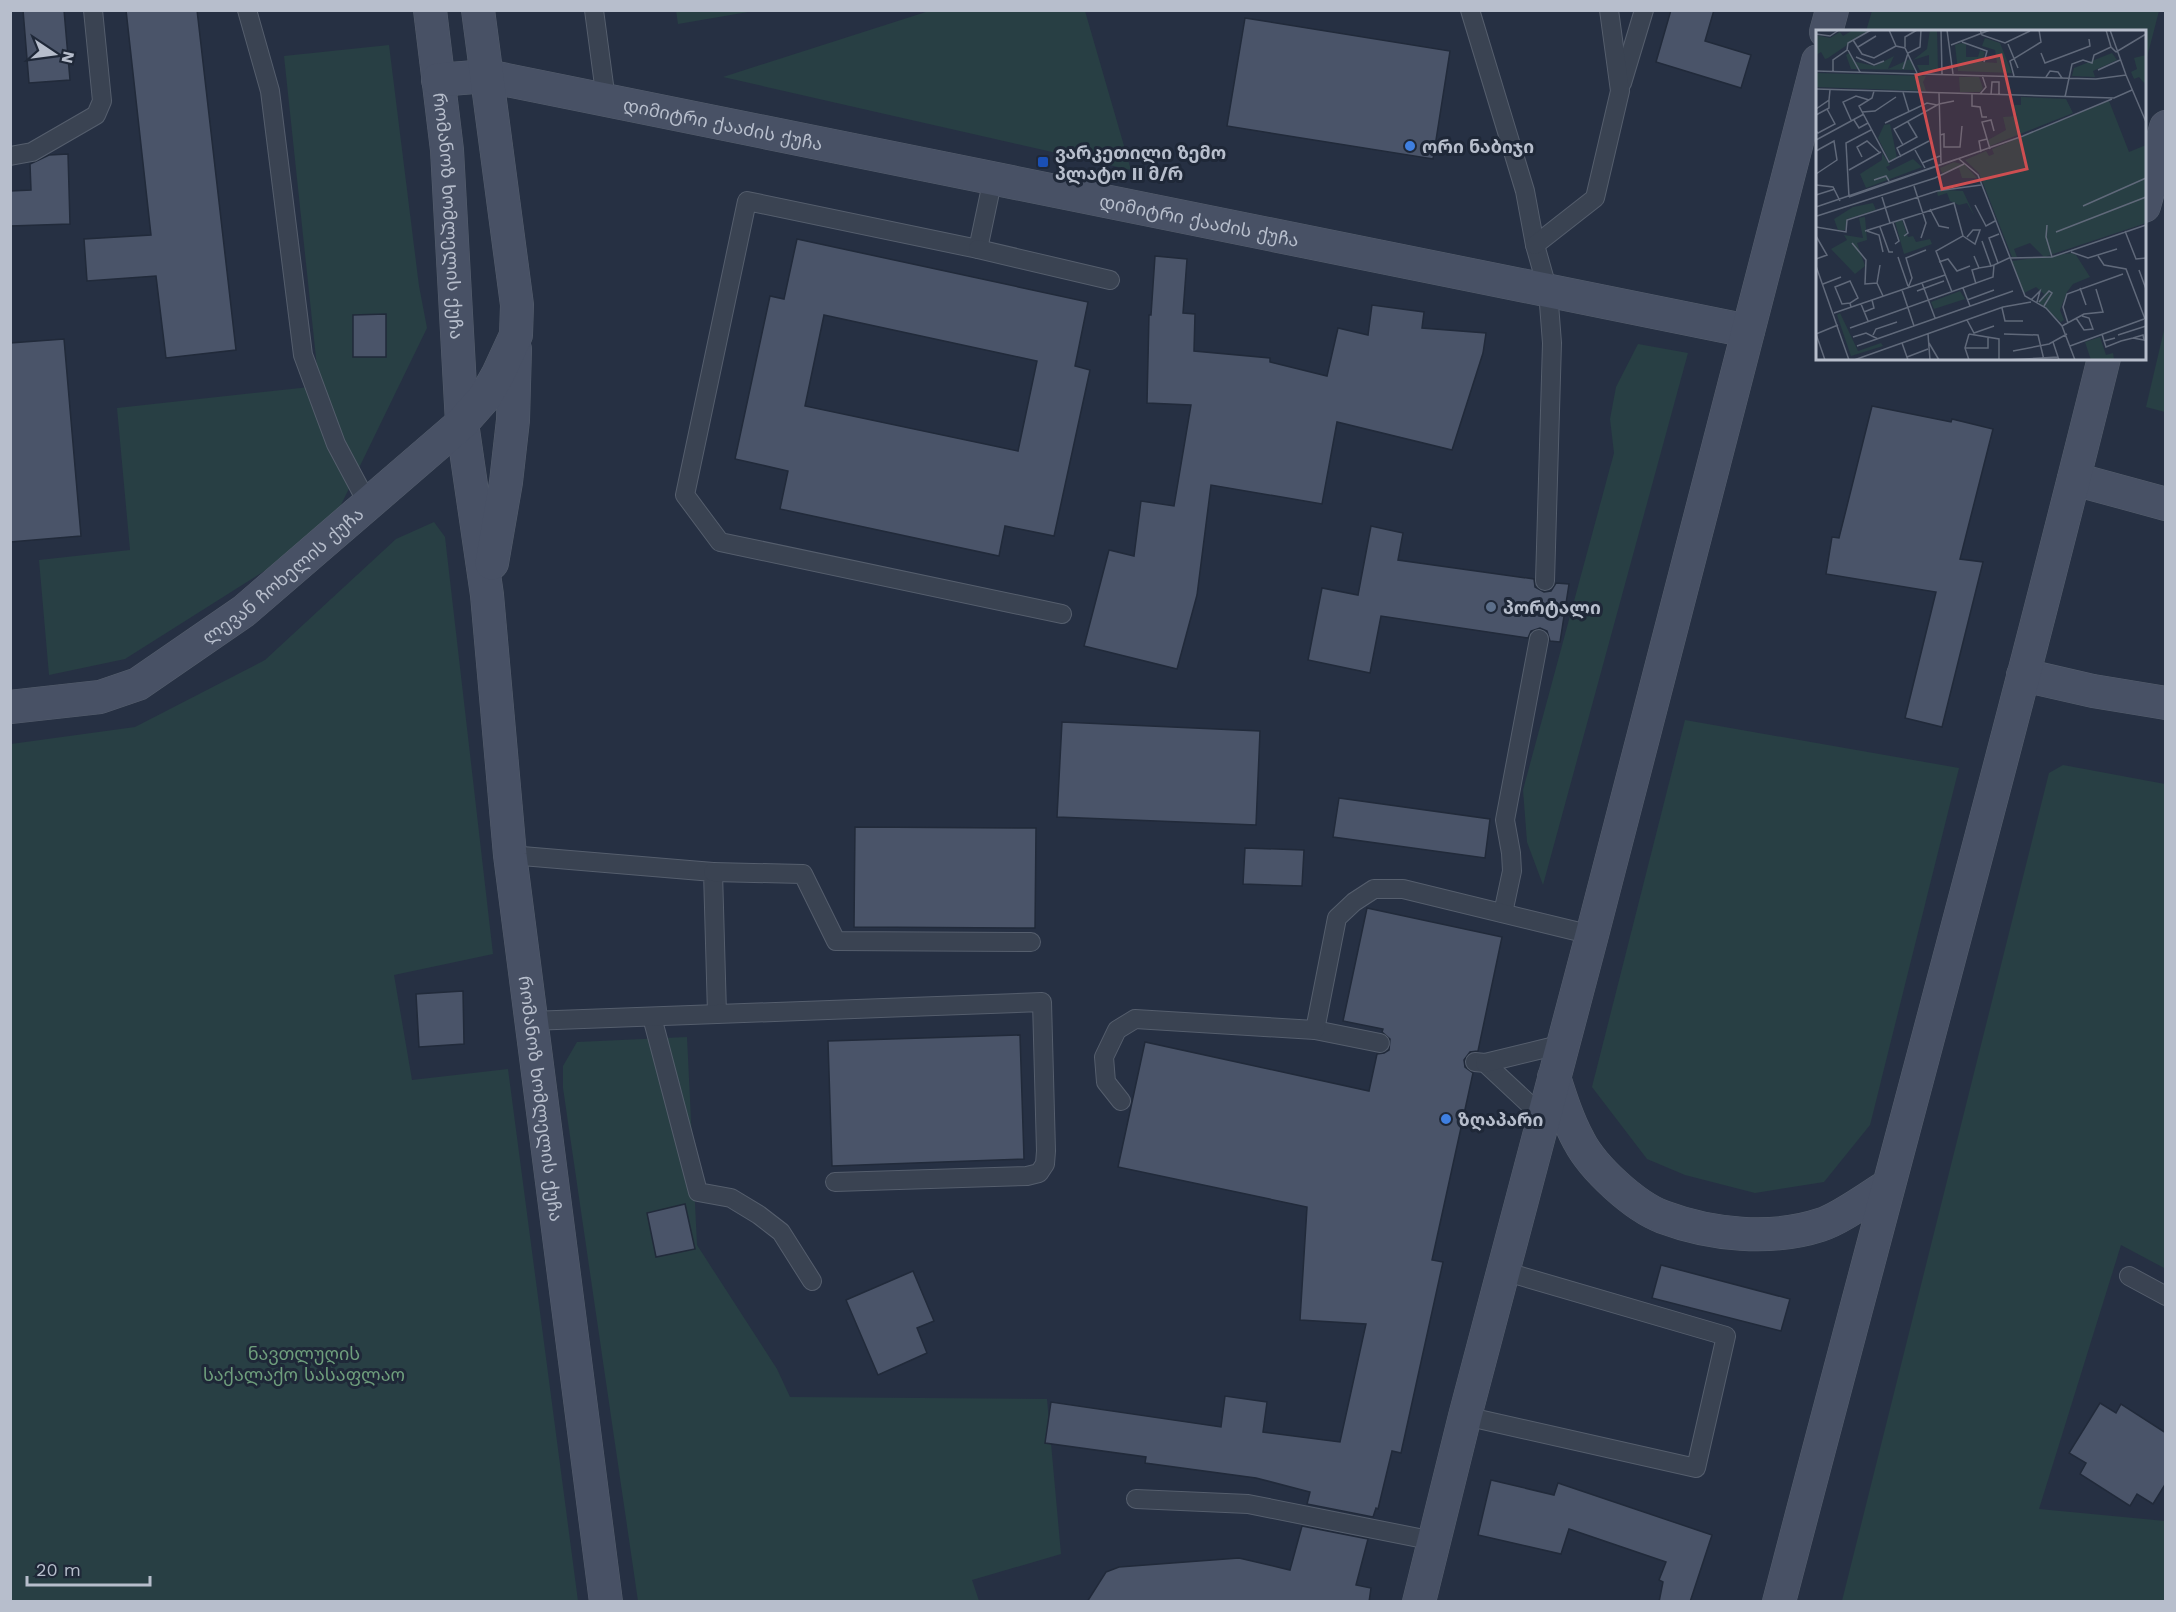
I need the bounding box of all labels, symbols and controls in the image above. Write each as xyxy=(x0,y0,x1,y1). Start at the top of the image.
north arrow xyxy=(24,24,84,84)
inset map xyxy=(1816,30,2146,360)
text: N xyxy=(58,49,79,65)
street label: რომანოზ ხომლელის ქუჩა xyxy=(430,91,468,340)
street label: დიმიტრი ქააძის ქუჩა xyxy=(621,93,825,154)
place label: ორი ნაბიჯი xyxy=(1422,136,1534,157)
marker: ორი ნაბიჯი xyxy=(1403,139,1417,153)
place label: ვარკეთილი ზემო პლატო II მ/რ xyxy=(1055,142,1226,185)
marker: ვარკეთილი ზემო პლატო II მ/რ xyxy=(1036,155,1050,169)
street label: დიმიტრი ქააძის ქუჩა xyxy=(1098,190,1301,250)
street label: ლევან ჩოხელის ქუჩა xyxy=(198,503,367,648)
place label: პორტალი xyxy=(1503,597,1601,619)
marker: პორტალი xyxy=(1484,600,1498,614)
street label: რომანოზ ხომლელის ქუჩა xyxy=(515,975,568,1223)
place label: ზღაპარი xyxy=(1458,1109,1544,1131)
marker: ზღაპარი xyxy=(1439,1112,1453,1126)
park label: ნავთლუღის საქალაქო სასაფლაო xyxy=(203,1343,405,1386)
scale bar xyxy=(27,1549,150,1587)
text: 20 m xyxy=(36,1559,81,1580)

